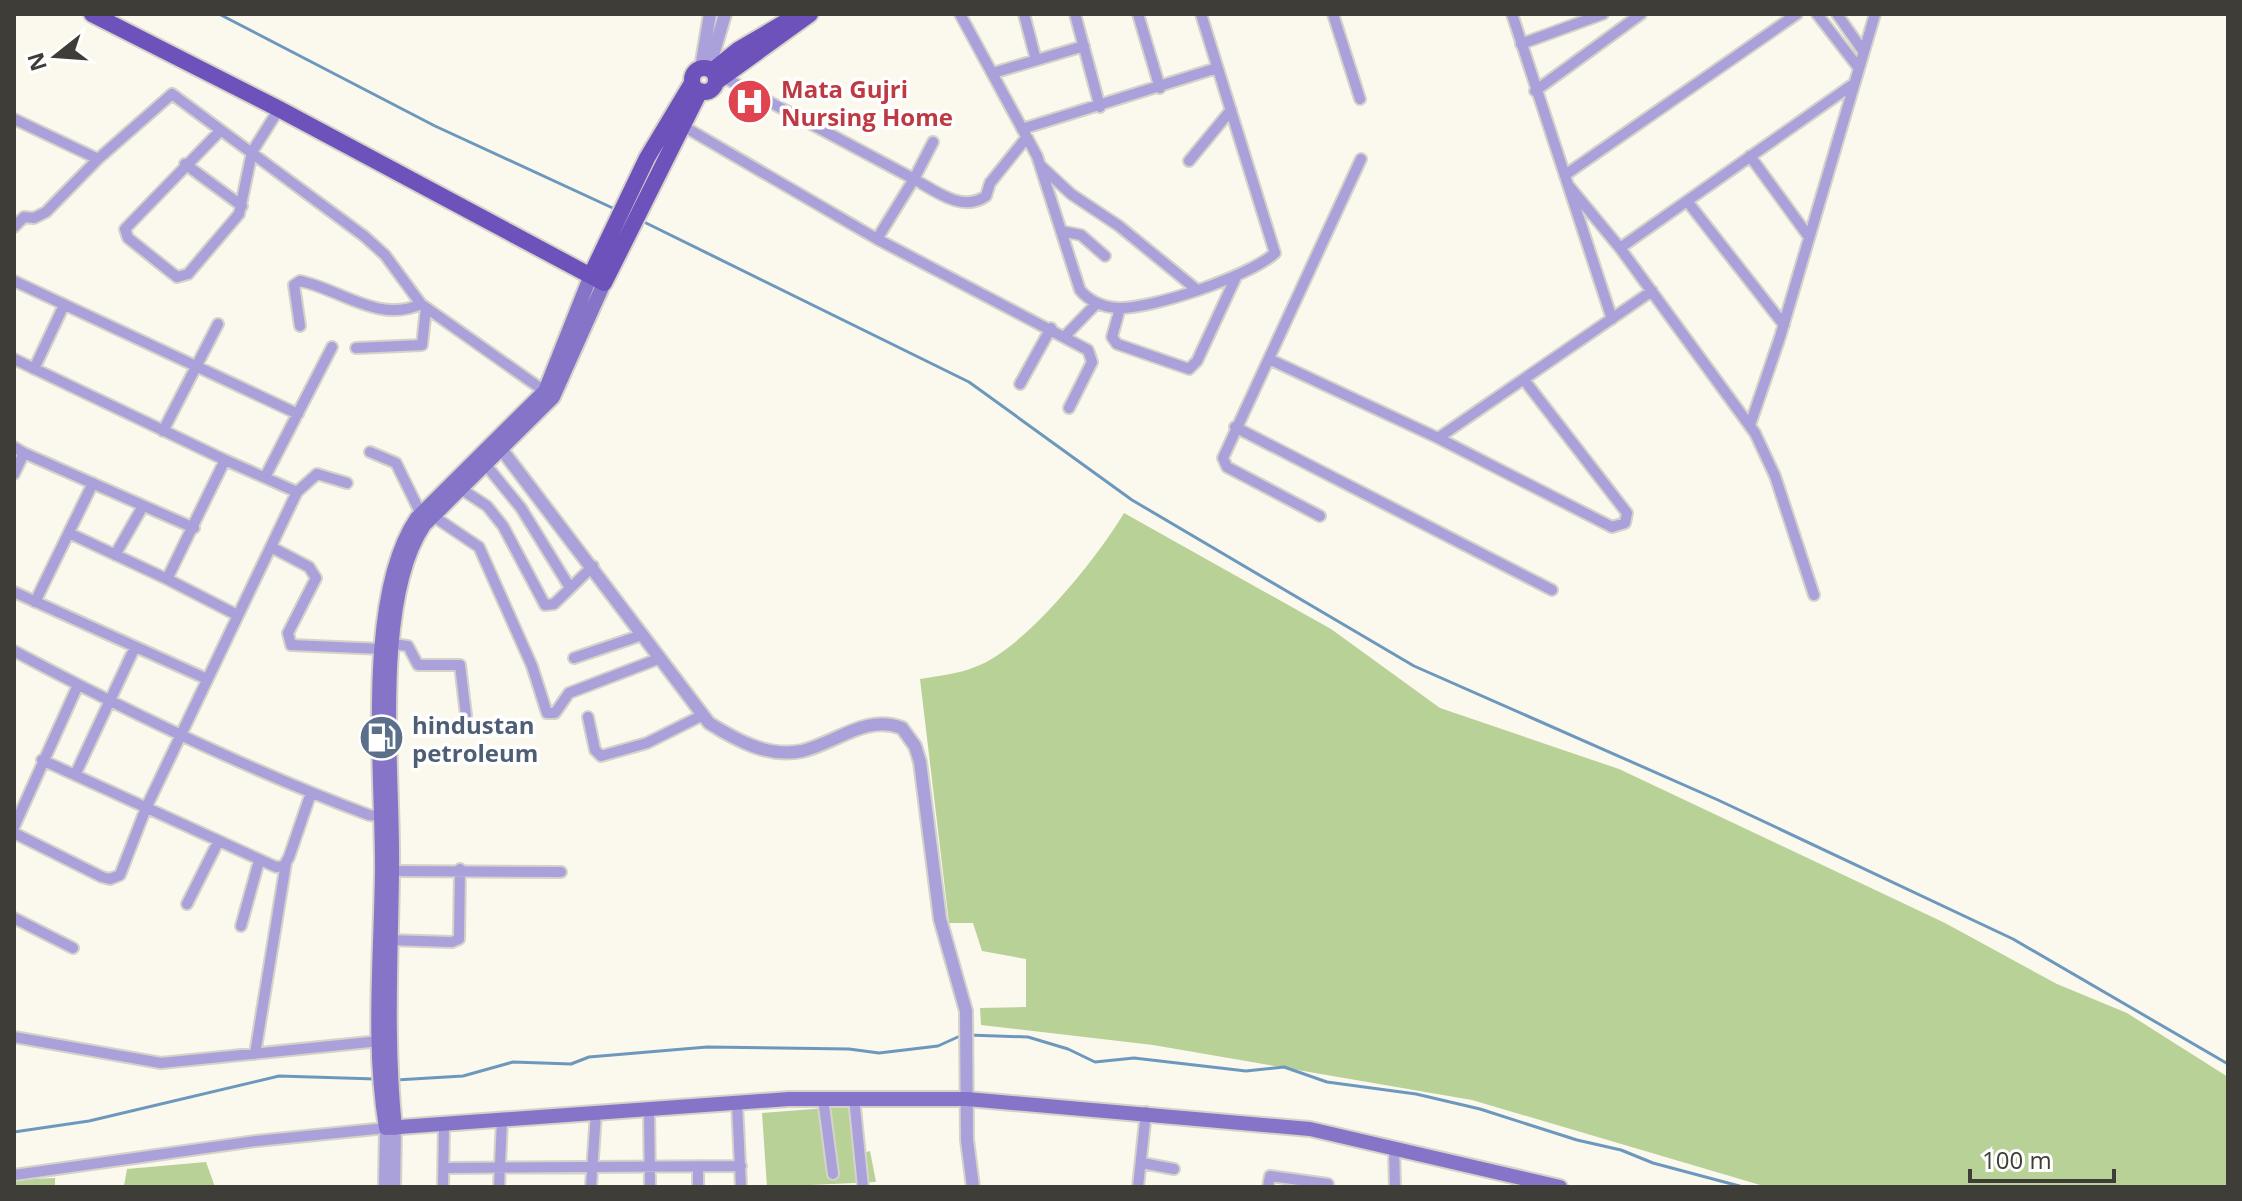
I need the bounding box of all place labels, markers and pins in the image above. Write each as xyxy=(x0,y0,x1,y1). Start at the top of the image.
place label: Mata Gujri Nursing Home xyxy=(781,72,953,133)
hospital icon: Mata Gujri Nursing Home xyxy=(726,78,774,126)
place label: hindustan petroleum xyxy=(412,708,538,769)
fuel station icon: hindustan petroleum xyxy=(357,714,405,762)

